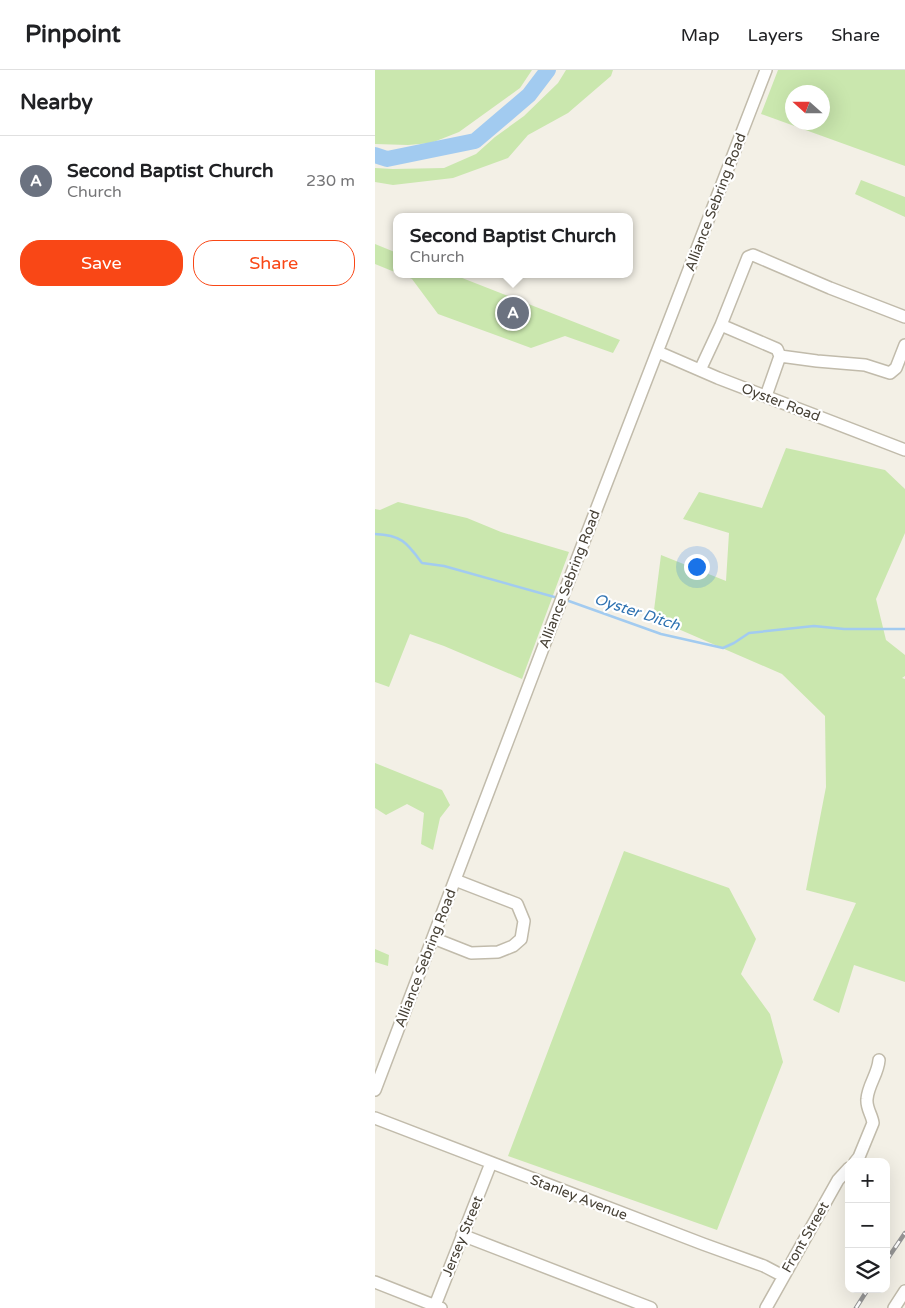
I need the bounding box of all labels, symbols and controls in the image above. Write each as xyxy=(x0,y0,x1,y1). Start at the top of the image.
text: Pinpoint xyxy=(25,20,121,49)
text: Map xyxy=(681,24,720,46)
text: Layers xyxy=(748,24,803,46)
text: Share xyxy=(831,24,880,46)
north arrow xyxy=(785,85,830,130)
text: Nearby xyxy=(20,90,93,115)
street label: Alliance Sebring Road xyxy=(681,131,750,274)
text: Second Baptist Church xyxy=(67,160,274,182)
text: A xyxy=(30,171,42,191)
text: 230 m xyxy=(306,171,355,191)
text: Church xyxy=(67,182,122,202)
popup xyxy=(393,213,633,278)
text: Second Baptist Church xyxy=(410,225,616,247)
button: Save xyxy=(20,240,183,286)
button: Share xyxy=(193,240,355,286)
text: Church xyxy=(410,247,464,267)
pin: A xyxy=(497,294,529,332)
street label: Oyster Road xyxy=(739,380,823,425)
street label: Alliance Sebring Road xyxy=(535,508,604,651)
your location xyxy=(684,554,710,580)
water label: Oyster Ditch xyxy=(592,590,683,635)
street label: Alliance Sebring Road xyxy=(391,887,460,1030)
map controls xyxy=(845,1158,890,1293)
button: + xyxy=(845,1158,890,1203)
street label: Stanley Avenue xyxy=(528,1171,630,1224)
street label: Jersey Street xyxy=(439,1193,487,1279)
street label: Front Street xyxy=(778,1198,833,1276)
button: − xyxy=(845,1203,890,1248)
button: layers xyxy=(845,1248,890,1293)

